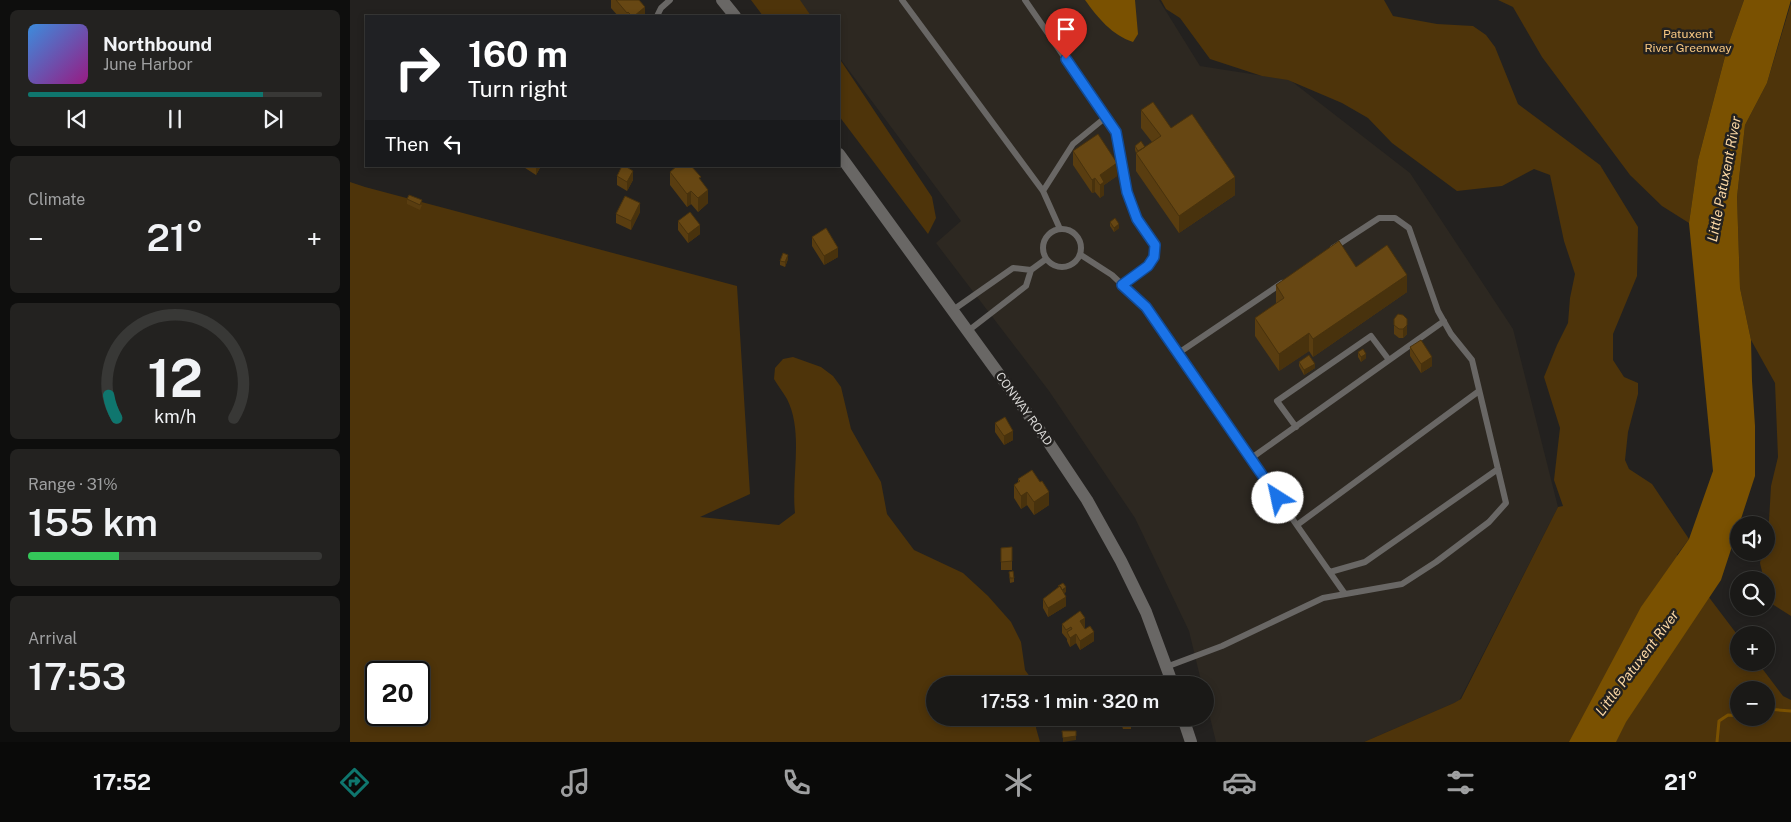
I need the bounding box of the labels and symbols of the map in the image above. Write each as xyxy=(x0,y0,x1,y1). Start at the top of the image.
pin xyxy=(1045,8,1087,59)
park label: Patuxent River Greenway xyxy=(1644,27,1732,55)
water label: Little Patuxent River xyxy=(1704,114,1744,243)
street label: CONWAY ROAD xyxy=(993,370,1055,448)
position arrow xyxy=(1251,471,1303,523)
water label: Little Patuxent River xyxy=(1592,607,1682,719)
speed limit sign: 20 xyxy=(365,661,430,726)

